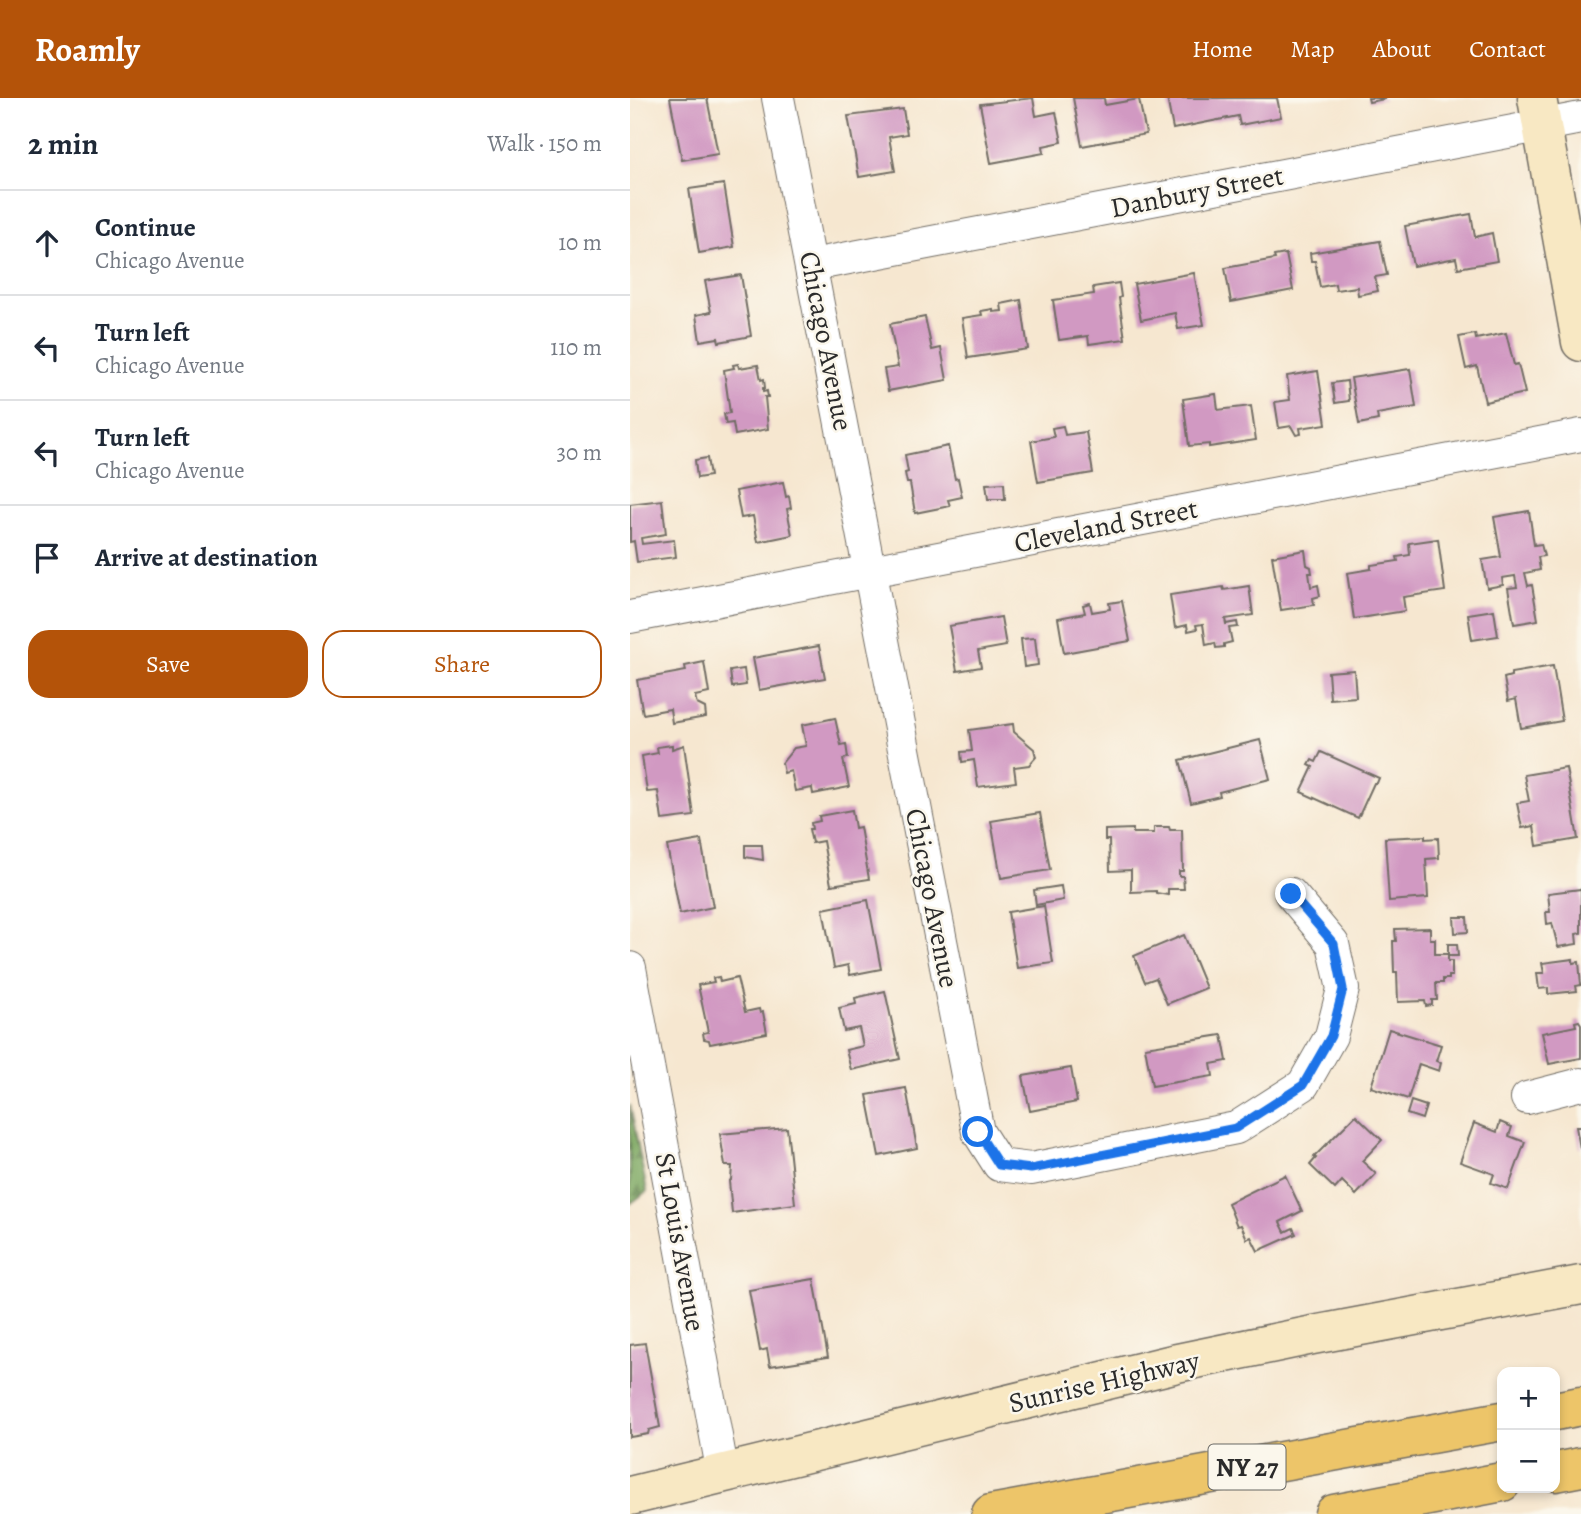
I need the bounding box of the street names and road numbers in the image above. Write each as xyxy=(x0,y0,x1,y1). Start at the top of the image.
street label: Danbury Street xyxy=(1107,157,1287,227)
street label: Chicago Avenue xyxy=(790,248,862,434)
street label: Cleveland Street xyxy=(1011,490,1201,562)
street label: Chicago Avenue xyxy=(896,805,968,991)
street label: St Louis Avenue xyxy=(646,1150,714,1334)
street label: Sunrise Highway xyxy=(1005,1341,1204,1422)
road number: NY 27 xyxy=(1208,1444,1286,1490)

